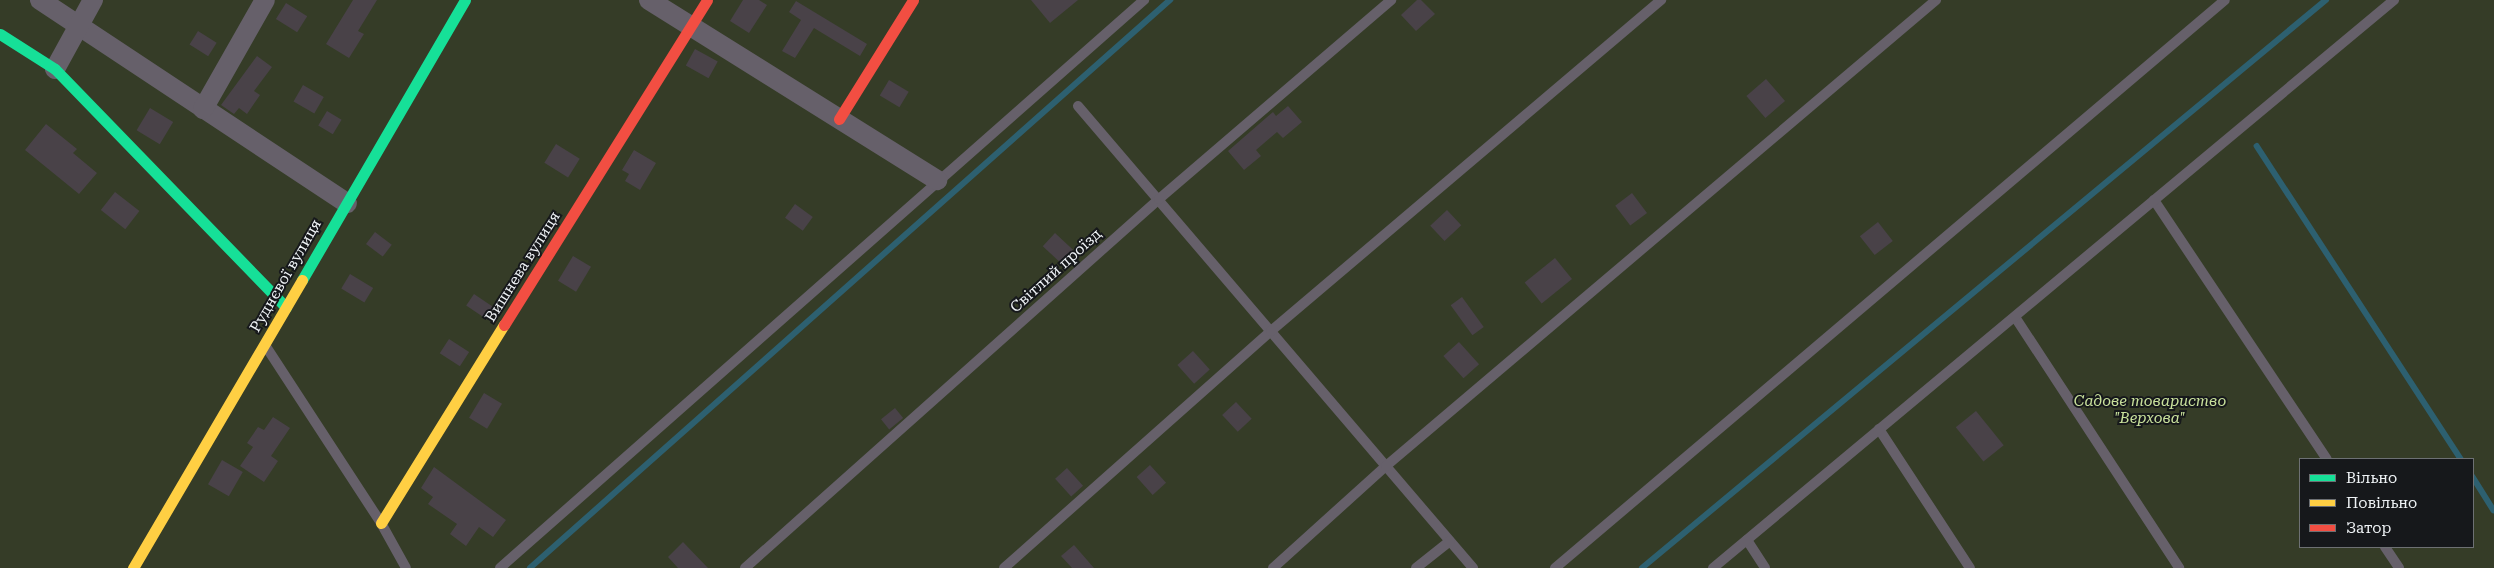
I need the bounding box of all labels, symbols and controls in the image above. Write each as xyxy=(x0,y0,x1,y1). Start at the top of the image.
street label: Вишнева вулиця xyxy=(482,208,564,326)
street label: Руднєвої вулиця xyxy=(246,216,326,336)
street label: Світлий проїзд xyxy=(1007,225,1105,317)
park label: Садове товариство "Верхова" xyxy=(2074,392,2226,427)
legend xyxy=(2299,458,2474,548)
text: Вільно xyxy=(2346,469,2397,487)
text: Повільно xyxy=(2346,494,2417,512)
text: Затор xyxy=(2346,519,2391,537)

